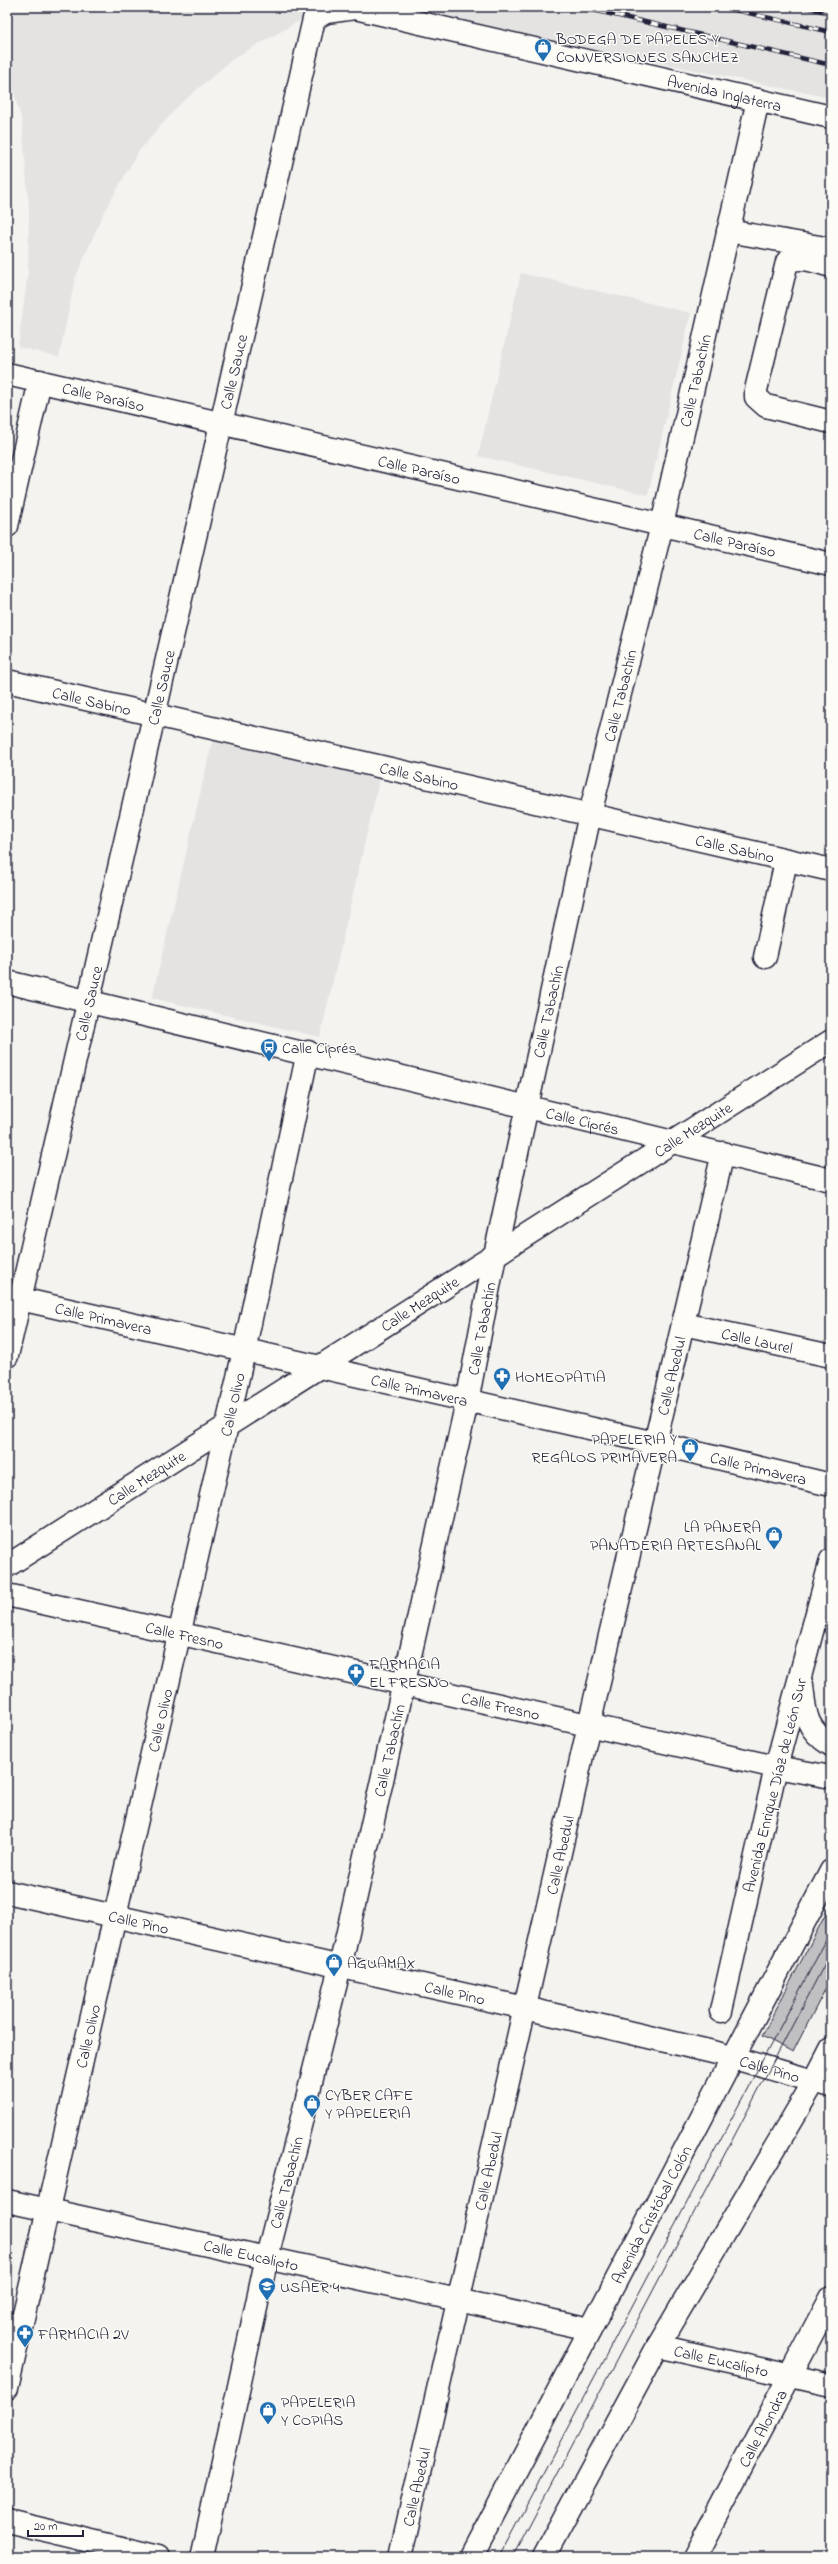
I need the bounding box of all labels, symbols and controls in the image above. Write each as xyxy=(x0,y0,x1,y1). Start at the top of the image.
place label: BODEGA DE PAPELES Y CONVERSIONES SANCHEZ xyxy=(555,28,739,70)
shop icon: BODEGA DE PAPELES Y CONVERSIONES SANCHEZ xyxy=(533,37,553,62)
street label: Avenida Inglaterra xyxy=(664,70,784,119)
street label: Calle Sauce xyxy=(215,331,255,412)
street label: Calle Tabachín xyxy=(675,332,719,429)
street label: Calle Paraíso xyxy=(59,377,147,419)
street label: Calle Paraíso xyxy=(375,450,462,492)
street label: Calle Paraíso xyxy=(691,523,778,565)
street label: Calle Sauce xyxy=(142,647,183,728)
street label: Calle Tabachín xyxy=(598,647,645,745)
street label: Calle Sabino xyxy=(49,682,133,723)
street label: Calle Sabino xyxy=(377,757,461,798)
street label: Calle Sabino xyxy=(693,829,777,871)
street label: Calle Sauce xyxy=(70,963,110,1044)
street label: Calle Tabachín xyxy=(528,963,571,1060)
bus stop icon: Calle Ciprés xyxy=(259,1037,279,1062)
place label: Calle Ciprés xyxy=(282,1037,357,1061)
street label: Calle Mezquite xyxy=(650,1096,738,1165)
street label: Calle Ciprés xyxy=(543,1102,621,1143)
street label: Calle Mezquite xyxy=(377,1270,465,1339)
street label: Calle Tabachín xyxy=(462,1280,504,1377)
street label: Calle Primavera xyxy=(52,1297,154,1342)
street label: Calle Laurel xyxy=(719,1323,795,1361)
street label: Calle Abedul xyxy=(652,1334,694,1418)
pharmacy icon: HOMEOPATIA xyxy=(492,1366,512,1391)
place label: HOMEOPATIA xyxy=(515,1366,606,1390)
street label: Calle Primavera xyxy=(368,1369,470,1414)
street label: Calle Olivo xyxy=(215,1371,253,1439)
place label: PAPELERIA Y REGALOS PRIMAVERA xyxy=(531,1428,678,1470)
shop icon: PAPELERIA Y REGALOS PRIMAVERA xyxy=(680,1437,700,1462)
street label: Calle Mezquite xyxy=(103,1445,192,1513)
street label: Calle Primavera xyxy=(707,1447,809,1493)
place label: LA PANERA PANADERIA ARTESANAL xyxy=(590,1516,761,1558)
shop icon: LA PANERA PANADERIA ARTESANAL xyxy=(764,1525,784,1550)
street label: Calle Fresno xyxy=(143,1616,226,1657)
place label: FARMACIA EL FRESNO xyxy=(368,1653,449,1695)
pharmacy icon: FARMACIA EL FRESNO xyxy=(346,1662,366,1687)
street label: Avenida Enrique Díaz de León Sur xyxy=(738,1676,814,1895)
street label: Calle Olivo xyxy=(143,1686,180,1755)
street label: Calle Fresno xyxy=(459,1687,542,1728)
street label: Calle Tabachín xyxy=(369,1702,413,1800)
street label: Calle Abedul xyxy=(541,1813,582,1897)
street label: Calle Pino xyxy=(106,1905,171,1942)
shop icon: AGUAMAX xyxy=(324,1952,344,1977)
place label: AGUAMAX xyxy=(347,1952,416,1976)
street label: Calle Pino xyxy=(422,1976,487,2013)
street label: Calle Olivo xyxy=(70,2002,108,2071)
street label: Calle Pino xyxy=(736,2050,802,2090)
place label: CYBER CAFE Y PAPELERIA xyxy=(325,2084,413,2126)
shop icon: CYBER CAFE Y PAPELERIA xyxy=(302,2093,322,2118)
street label: Calle Abedul xyxy=(469,2129,510,2213)
street label: Calle Tabachín xyxy=(265,2134,311,2231)
street label: Avenida Cristóbal Colón xyxy=(606,2142,699,2289)
street label: Calle Eucalipto xyxy=(201,2234,301,2279)
school or university icon: USAER 4 xyxy=(257,2276,277,2301)
place label: USAER 4 xyxy=(280,2276,340,2300)
pharmacy icon: FARMACIA 2V xyxy=(15,2323,35,2348)
place label: FARMACIA 2V xyxy=(37,2323,129,2347)
street label: Calle Eucalipto xyxy=(671,2340,771,2385)
street label: Calle Alondra xyxy=(733,2386,795,2472)
place label: PAPELERIA Y COPIAS xyxy=(281,2391,355,2433)
shop icon: PAPELERIA Y COPIAS xyxy=(258,2400,278,2425)
street label: Calle Abedul xyxy=(397,2445,439,2529)
scale bar xyxy=(28,2512,83,2538)
text: 20 m xyxy=(34,2518,57,2536)

